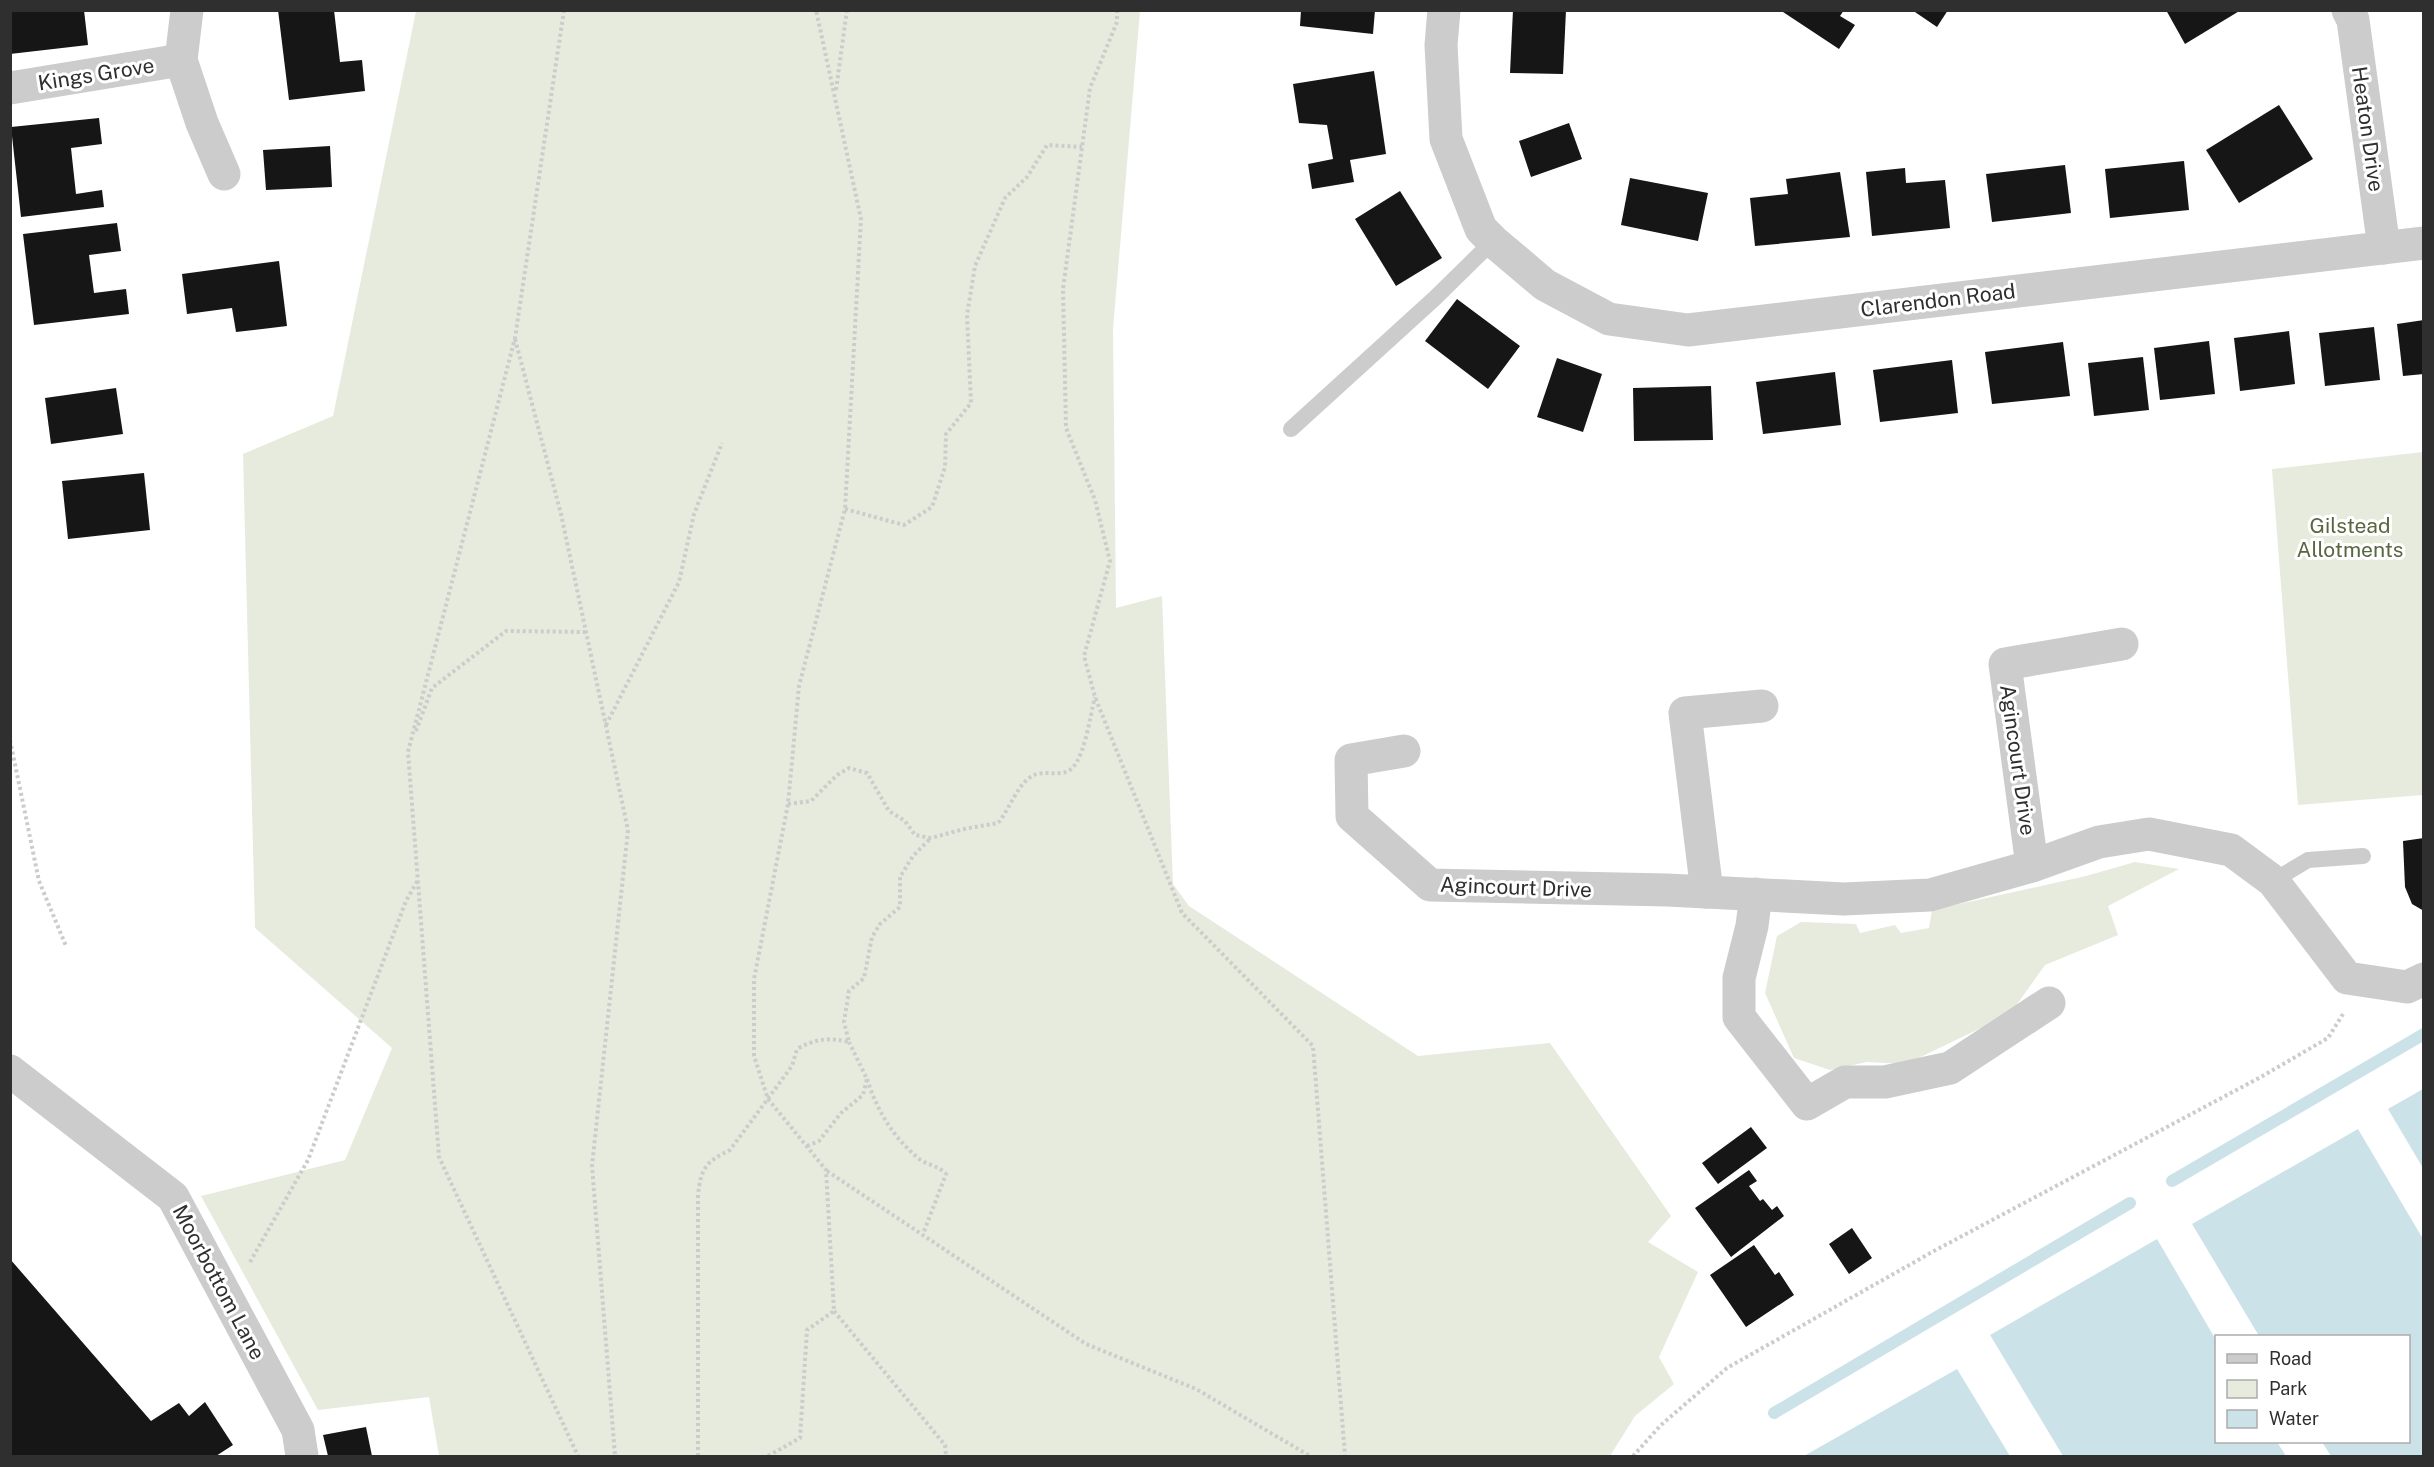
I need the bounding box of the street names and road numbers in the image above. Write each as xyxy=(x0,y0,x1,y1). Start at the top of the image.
street label: Kings Grove xyxy=(36,52,156,96)
street label: Heaton Drive xyxy=(2347,65,2389,193)
street label: Clarendon Road xyxy=(1859,278,2017,322)
street label: Agincourt Drive xyxy=(1995,683,2041,837)
street label: Agincourt Drive xyxy=(1440,872,1592,902)
street label: Moorbottom Lane xyxy=(168,1200,270,1364)

